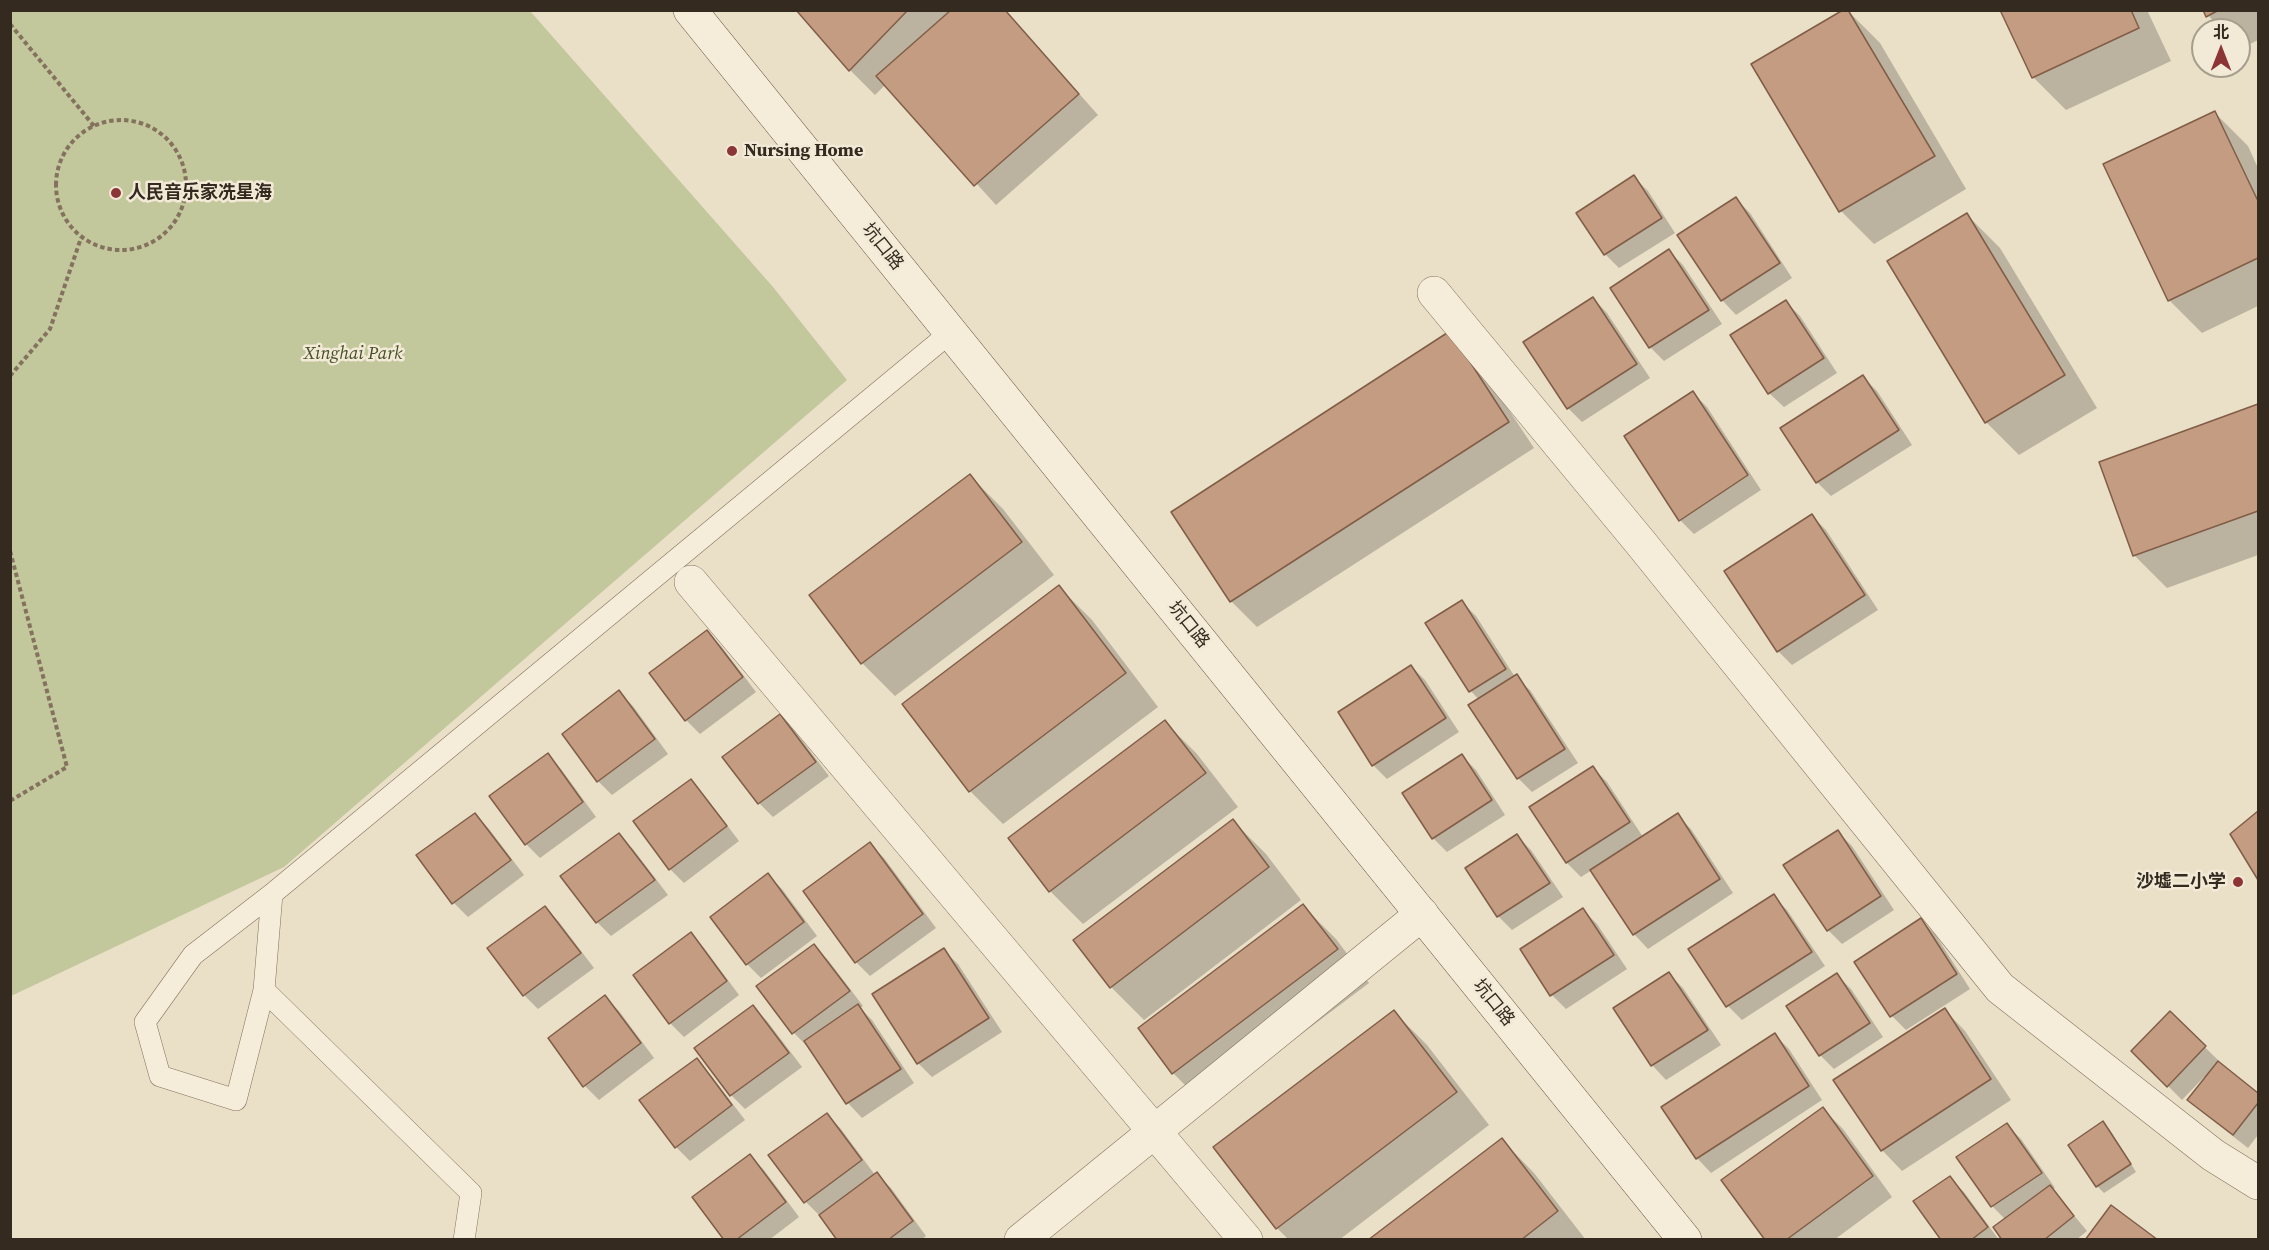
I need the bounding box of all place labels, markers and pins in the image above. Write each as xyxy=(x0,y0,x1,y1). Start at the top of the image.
place label: Nursing Home xyxy=(744,140,863,162)
marker: Nursing Home xyxy=(725,144,739,158)
place label: 人民音乐家冼星海 xyxy=(128,182,272,204)
marker: 人民音乐家冼星海 xyxy=(109,186,123,200)
place label: 沙墟二小学 xyxy=(2136,871,2226,893)
marker: 沙墟二小学 xyxy=(2231,875,2245,889)

